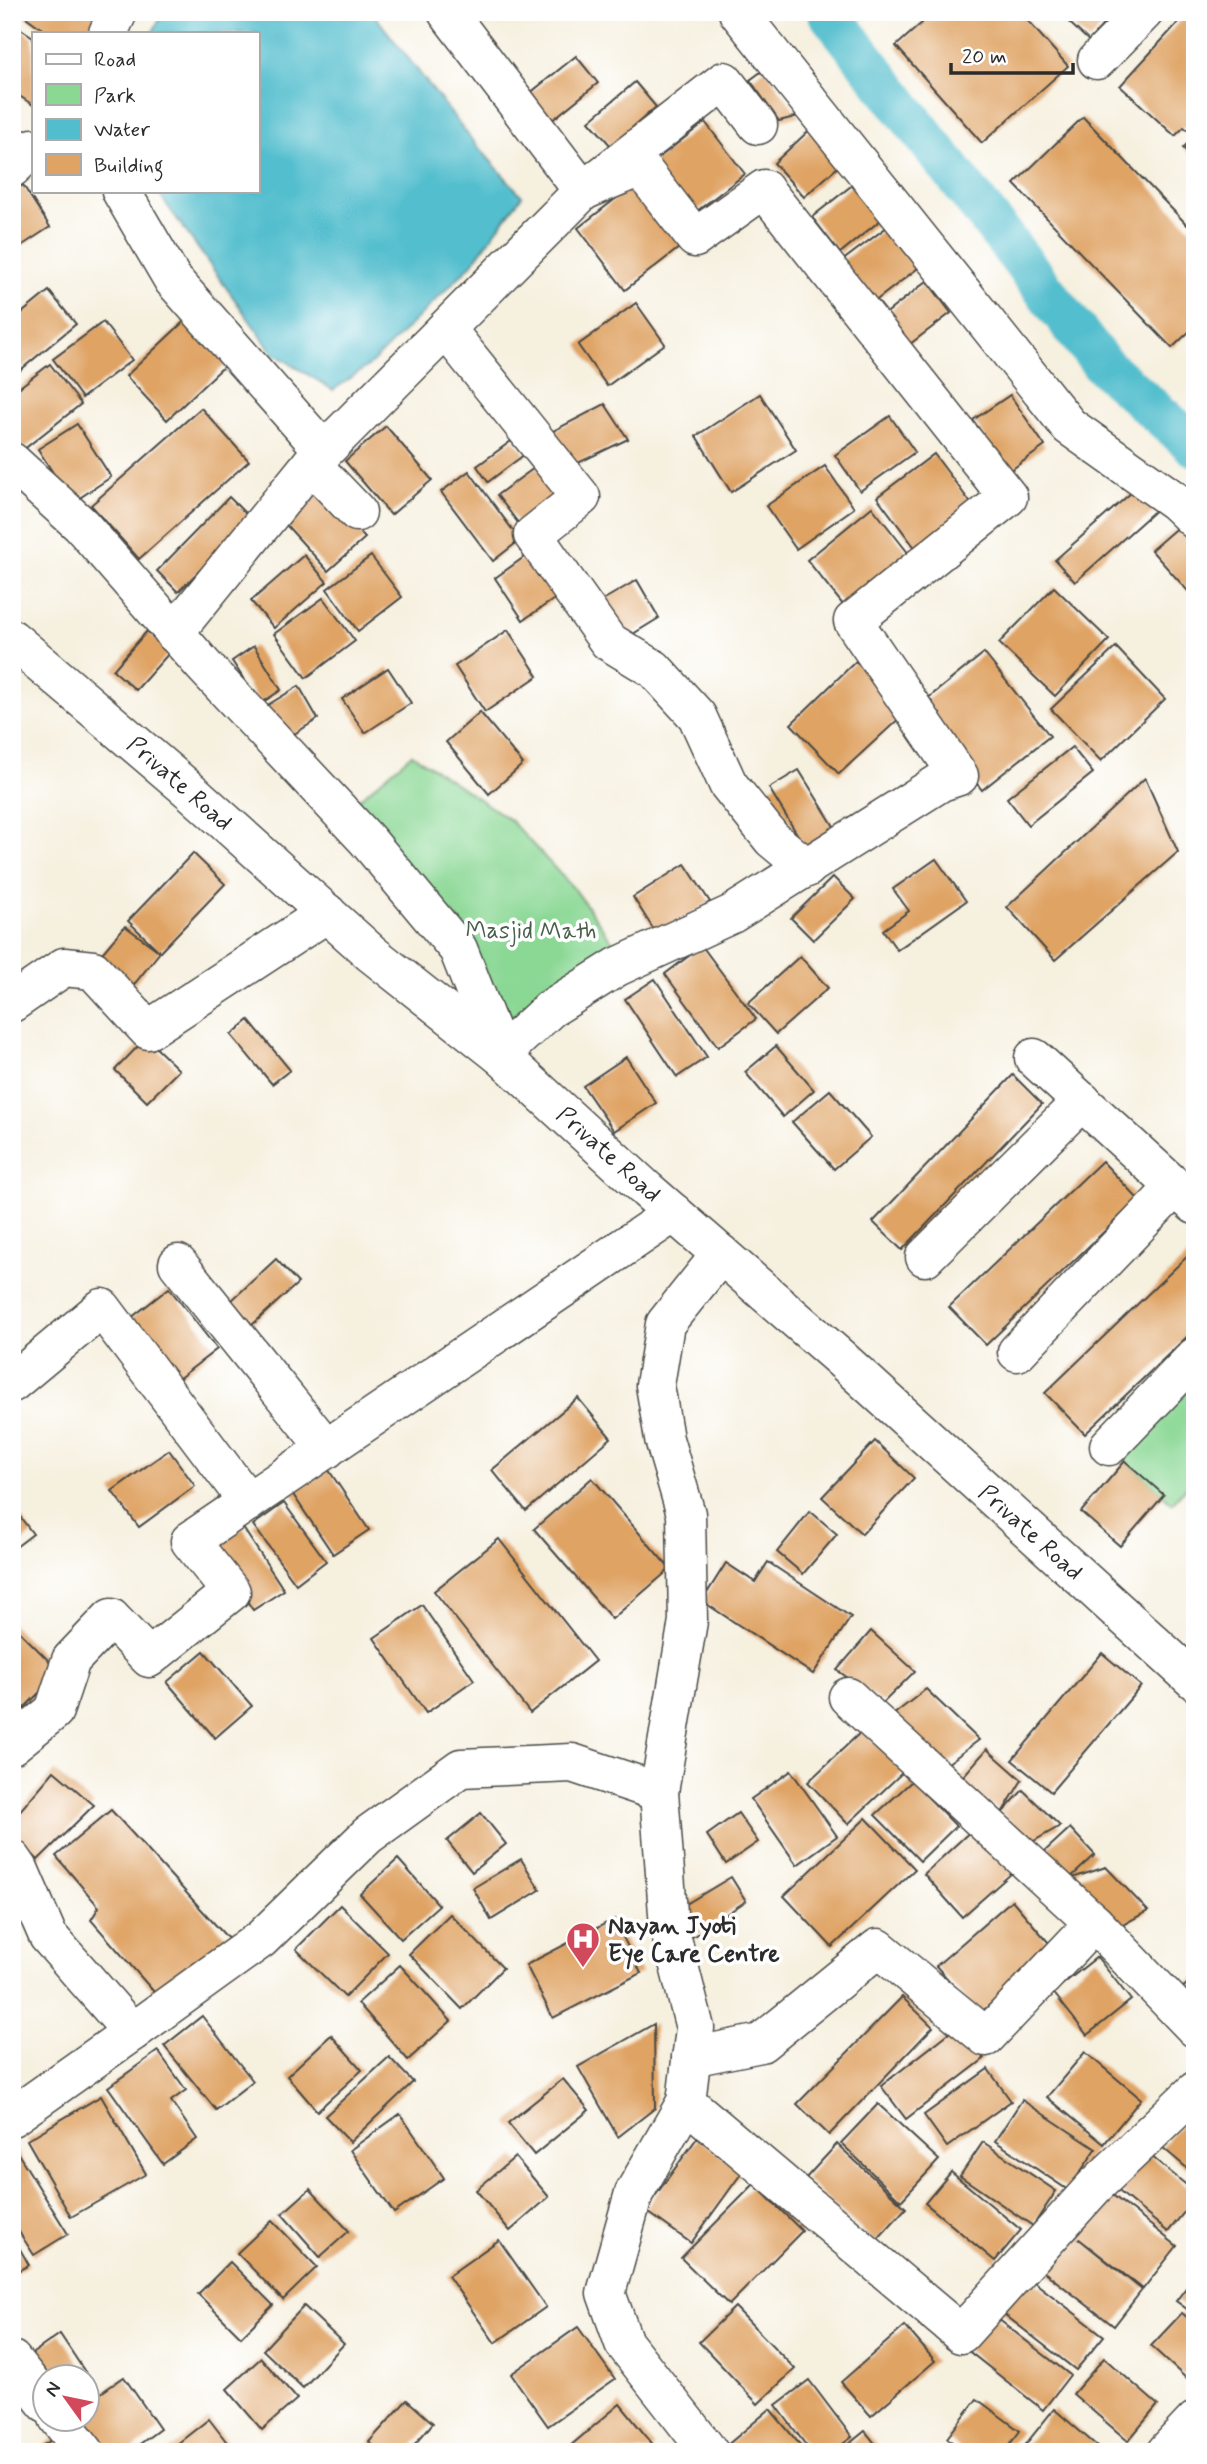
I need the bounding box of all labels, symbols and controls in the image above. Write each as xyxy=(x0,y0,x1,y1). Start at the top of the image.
legend xyxy=(32,32,259,192)
scale bar xyxy=(951,32,1074,76)
text: 20 m xyxy=(962,43,1007,71)
text: Road xyxy=(94,46,136,74)
text: Park xyxy=(94,82,136,110)
text: Water xyxy=(94,116,150,144)
text: Building xyxy=(94,152,164,182)
street label: Private Road xyxy=(120,730,238,838)
park label: Masjid Math xyxy=(466,916,596,947)
street label: Private Road xyxy=(549,1100,667,1210)
street label: Private Road xyxy=(971,1478,1089,1588)
place label: Nayan Jyoti Eye Care Centre xyxy=(608,1911,780,1970)
hospital icon: Nayan Jyoti Eye Care Centre xyxy=(564,1920,602,1969)
north arrow xyxy=(32,2362,102,2432)
text: N xyxy=(39,2377,67,2402)

